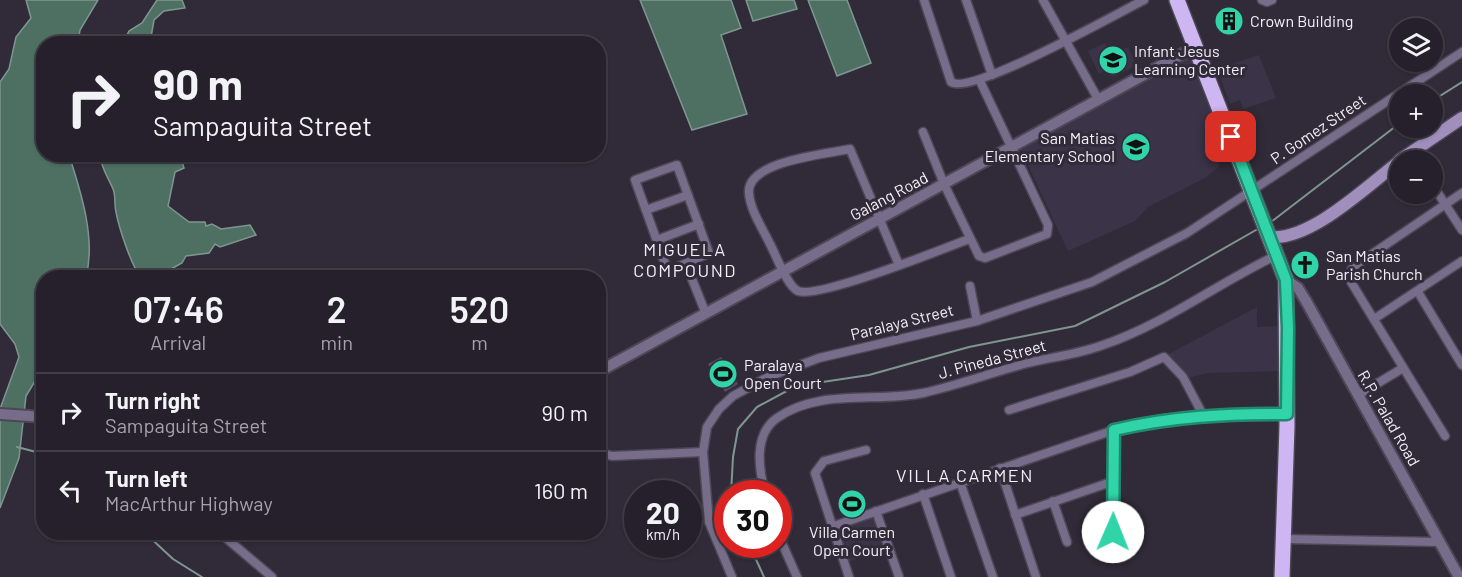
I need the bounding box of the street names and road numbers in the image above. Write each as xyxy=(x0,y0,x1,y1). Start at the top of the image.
street label: P. Gomez Street xyxy=(1267,90,1369,167)
street label: Galang Road xyxy=(847,167,931,224)
street label: Paralaya Street xyxy=(848,300,955,344)
street label: J. Pineda Street xyxy=(936,335,1048,382)
street label: R.P. Palad Road xyxy=(1354,366,1425,469)

